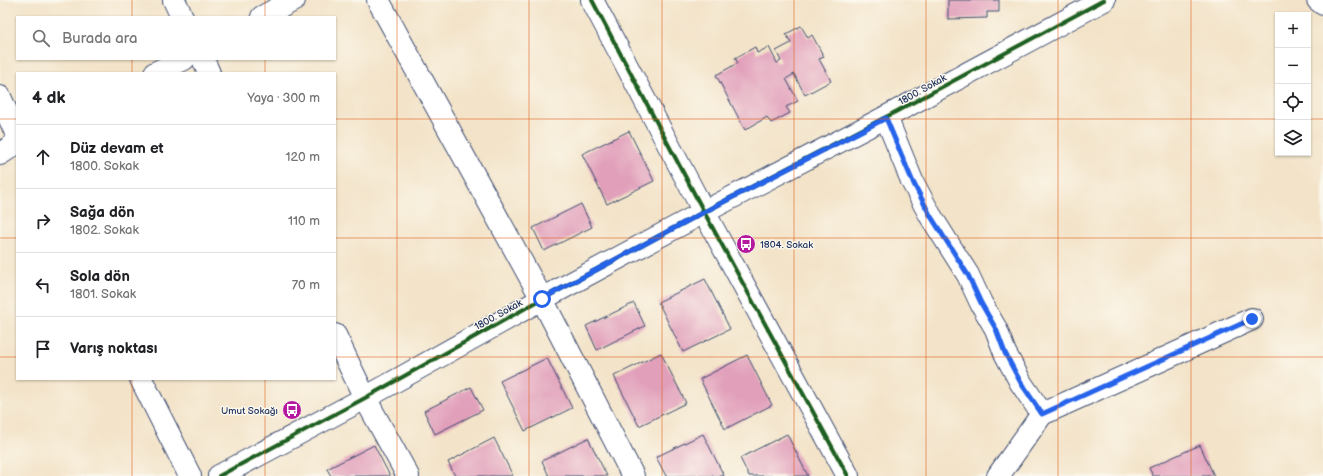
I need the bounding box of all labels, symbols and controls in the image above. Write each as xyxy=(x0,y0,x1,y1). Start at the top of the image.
map controls xyxy=(1275,12,1311,156)
button: + xyxy=(1275,12,1311,48)
search box xyxy=(16,16,336,60)
icon: search xyxy=(30,27,52,49)
text: Burada ara xyxy=(62,29,137,48)
button: − xyxy=(1275,48,1311,84)
street label: 1800. Sokak xyxy=(896,72,949,108)
button: locate xyxy=(1275,84,1311,120)
text: 4 dk xyxy=(32,88,65,108)
text: Yaya · 300 m xyxy=(247,90,320,106)
button: layers xyxy=(1275,120,1311,156)
text: Düz devam et xyxy=(70,139,164,158)
icon: ahead xyxy=(32,146,54,168)
text: 120 m xyxy=(285,149,320,165)
text: 1800. Sokak xyxy=(70,158,139,174)
text: Sağa dön xyxy=(70,203,135,222)
icon: right xyxy=(32,210,54,232)
text: 110 m xyxy=(288,213,320,229)
text: 1802. Sokak xyxy=(70,222,139,238)
bus stop icon: 1804. Sokak xyxy=(735,233,757,255)
place label: 1804. Sokak xyxy=(760,239,813,251)
text: Sola dön xyxy=(70,267,130,286)
icon: left xyxy=(32,274,54,296)
text: 70 m xyxy=(292,277,320,293)
text: 1801. Sokak xyxy=(70,286,136,302)
route start xyxy=(533,290,551,308)
street label: 1800. Sokak xyxy=(472,297,525,333)
route end xyxy=(1243,310,1261,328)
icon: arrive xyxy=(32,338,54,360)
text: Varış noktası xyxy=(70,339,157,358)
bus stop icon: Umut Sokağı xyxy=(281,399,303,421)
place label: Umut Sokağı xyxy=(221,405,278,417)

